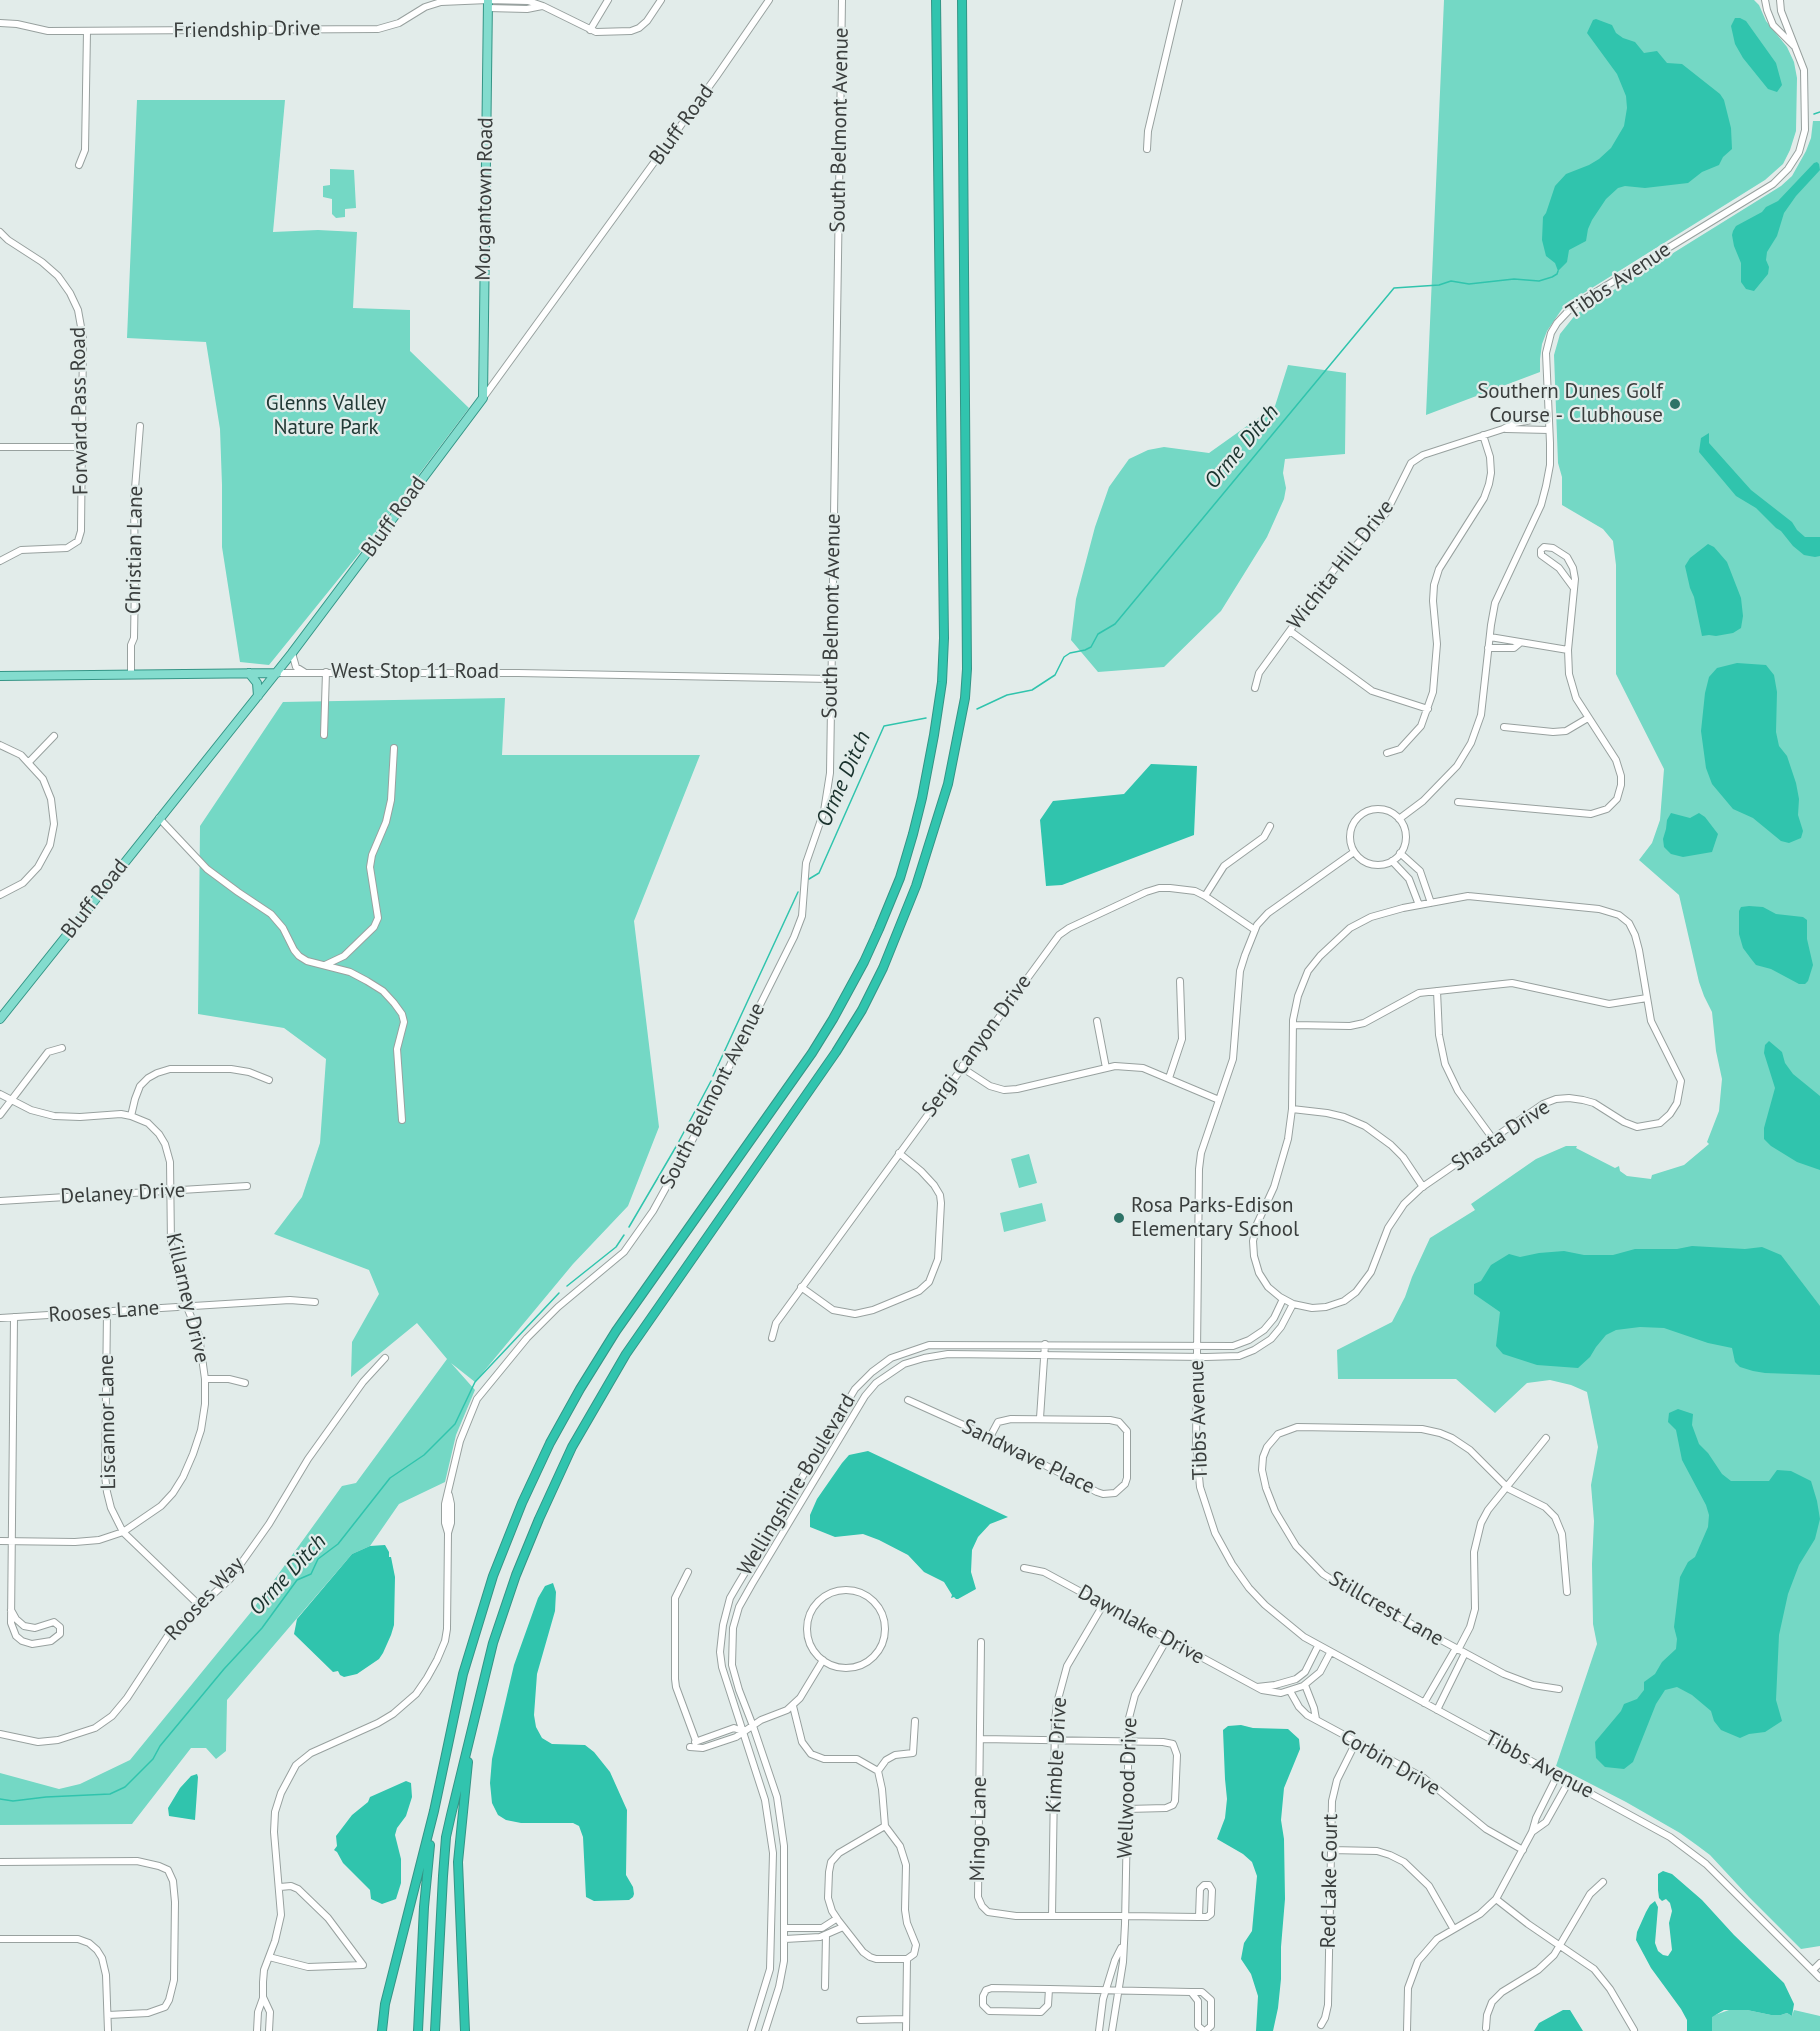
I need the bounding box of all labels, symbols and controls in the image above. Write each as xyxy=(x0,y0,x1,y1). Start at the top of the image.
street label: Friendship Drive xyxy=(173,16,321,44)
street label: South Belmont Avenue xyxy=(826,27,854,233)
street label: Bluff Road xyxy=(644,80,720,170)
street label: Morgantown Road xyxy=(471,117,499,281)
street label: Tibbs Avenue xyxy=(1562,237,1676,325)
street label: Forward Pass Road xyxy=(66,327,94,495)
place label: Southern Dunes Golf Course - Clubhouse xyxy=(1477,379,1663,429)
park label: Glenns Valley Nature Park xyxy=(266,391,386,441)
marker: Southern Dunes Golf Course - Clubhouse xyxy=(1668,397,1682,411)
water label: Orme Ditch xyxy=(1199,400,1285,494)
street label: Bluff Road xyxy=(356,472,432,562)
street label: Christian Lane xyxy=(121,486,149,614)
street label: Wichita Hill Drive xyxy=(1283,495,1399,635)
street label: South Belmont Avenue xyxy=(818,513,846,719)
street label: West Stop 11 Road xyxy=(331,659,499,685)
water label: Orme Ditch xyxy=(811,727,877,831)
street label: Bluff Road xyxy=(56,855,134,943)
street label: Sergi Canyon Drive xyxy=(917,970,1037,1122)
street label: South Belmont Avenue xyxy=(655,999,771,1193)
street label: Shasta Drive xyxy=(1447,1095,1555,1177)
street label: Delaney Drive xyxy=(60,1178,186,1210)
place label: Rosa Parks-Edison Elementary School xyxy=(1131,1193,1299,1243)
marker: Rosa Parks-Edison Elementary School xyxy=(1112,1211,1126,1225)
street label: Killarney Drive xyxy=(160,1231,214,1365)
street label: Rooses Lane xyxy=(48,1296,160,1328)
street label: Liscannor Lane xyxy=(94,1354,122,1490)
street label: Tibbs Avenue xyxy=(1184,1360,1214,1480)
street label: Wellingshire Boulevard xyxy=(733,1390,861,1580)
street label: Sandwave Place xyxy=(958,1414,1098,1500)
water label: Orme Ditch xyxy=(244,1529,332,1621)
street label: Rooses Way xyxy=(160,1552,250,1646)
street label: Stillcrest Lane xyxy=(1324,1566,1448,1652)
street label: Dawnlake Drive xyxy=(1073,1580,1209,1670)
street label: Kimble Drive xyxy=(1041,1696,1073,1814)
street label: Wellwood Drive xyxy=(1113,1717,1143,1859)
street label: Corbin Drive xyxy=(1336,1724,1444,1802)
street label: Tibbs Avenue xyxy=(1480,1726,1598,1804)
street label: Mingo Lane xyxy=(965,1776,993,1882)
street label: Red Lake Court xyxy=(1316,1813,1344,1949)

